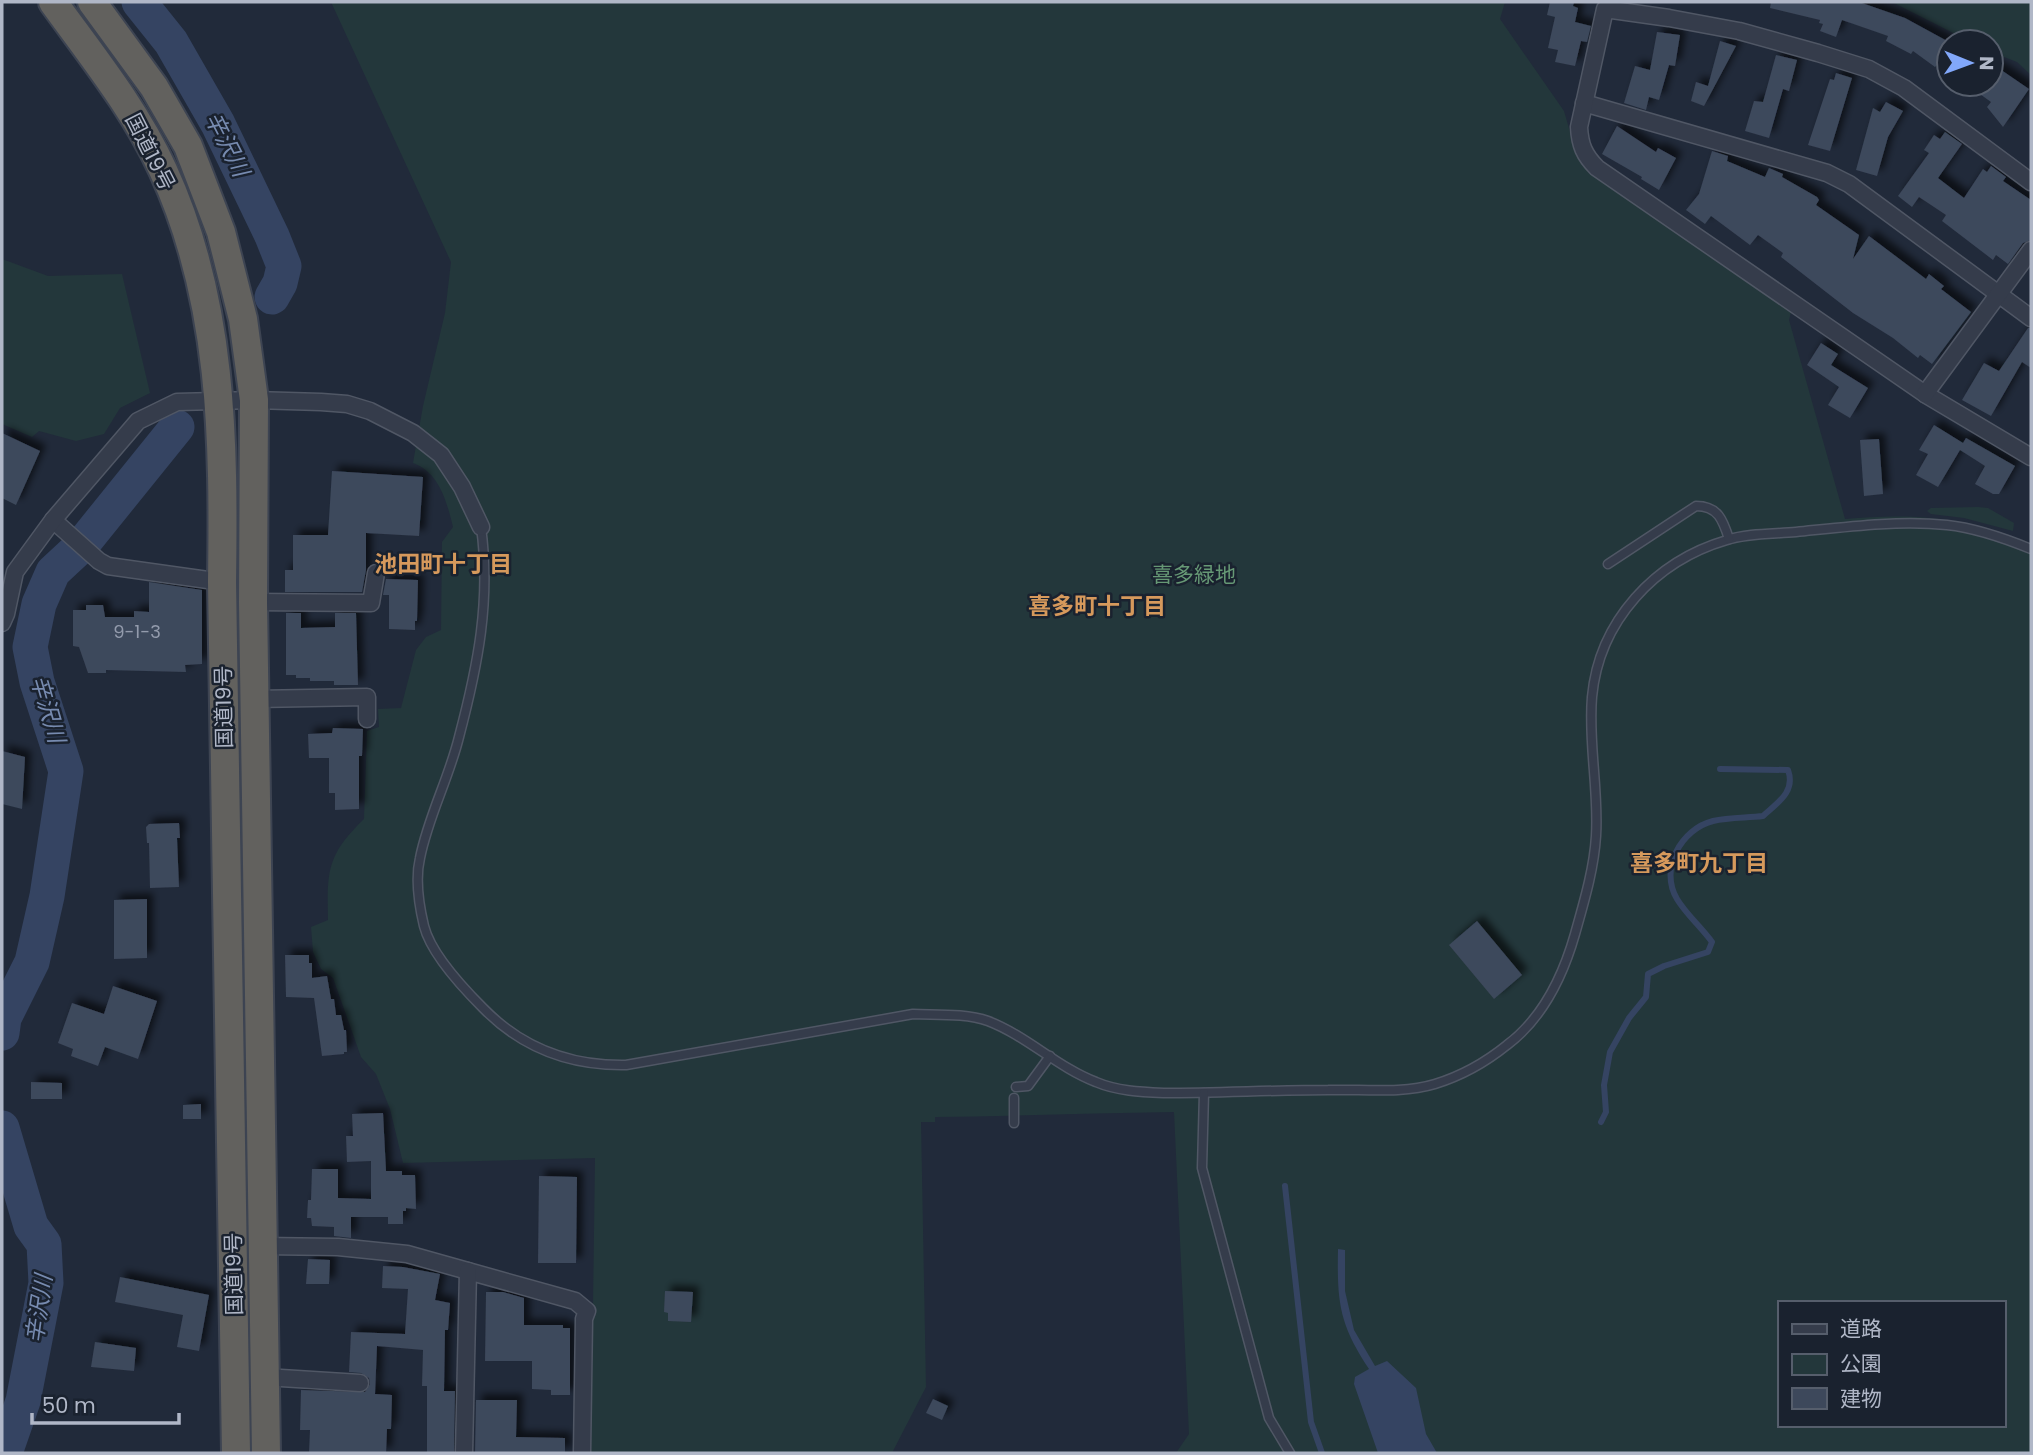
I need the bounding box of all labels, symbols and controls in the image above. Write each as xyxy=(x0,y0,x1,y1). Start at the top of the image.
north arrow xyxy=(1935,28,2005,98)
text: N xyxy=(1973,56,2000,71)
water label: 辛沢川 xyxy=(197,106,258,185)
street label: 国道19号 xyxy=(119,108,182,195)
district label: 池田町十丁目 xyxy=(374,548,512,580)
park label: 喜多緑地 xyxy=(1152,560,1236,589)
district label: 喜多町十丁目 xyxy=(1028,590,1166,622)
house number: 9-1-3 xyxy=(113,619,161,644)
street label: 国道19号 xyxy=(208,665,239,749)
water label: 辛沢川 xyxy=(23,671,74,749)
district label: 喜多町九丁目 xyxy=(1630,847,1768,879)
street label: 国道19号 xyxy=(218,1232,249,1316)
water label: 辛沢川 xyxy=(18,1270,60,1345)
legend xyxy=(1778,1301,2005,1427)
text: 道路 xyxy=(1840,1314,1882,1343)
text: 公園 xyxy=(1840,1349,1882,1378)
scale bar xyxy=(32,1382,178,1426)
text: 建物 xyxy=(1840,1384,1882,1413)
text: 50 m xyxy=(42,1391,96,1420)

